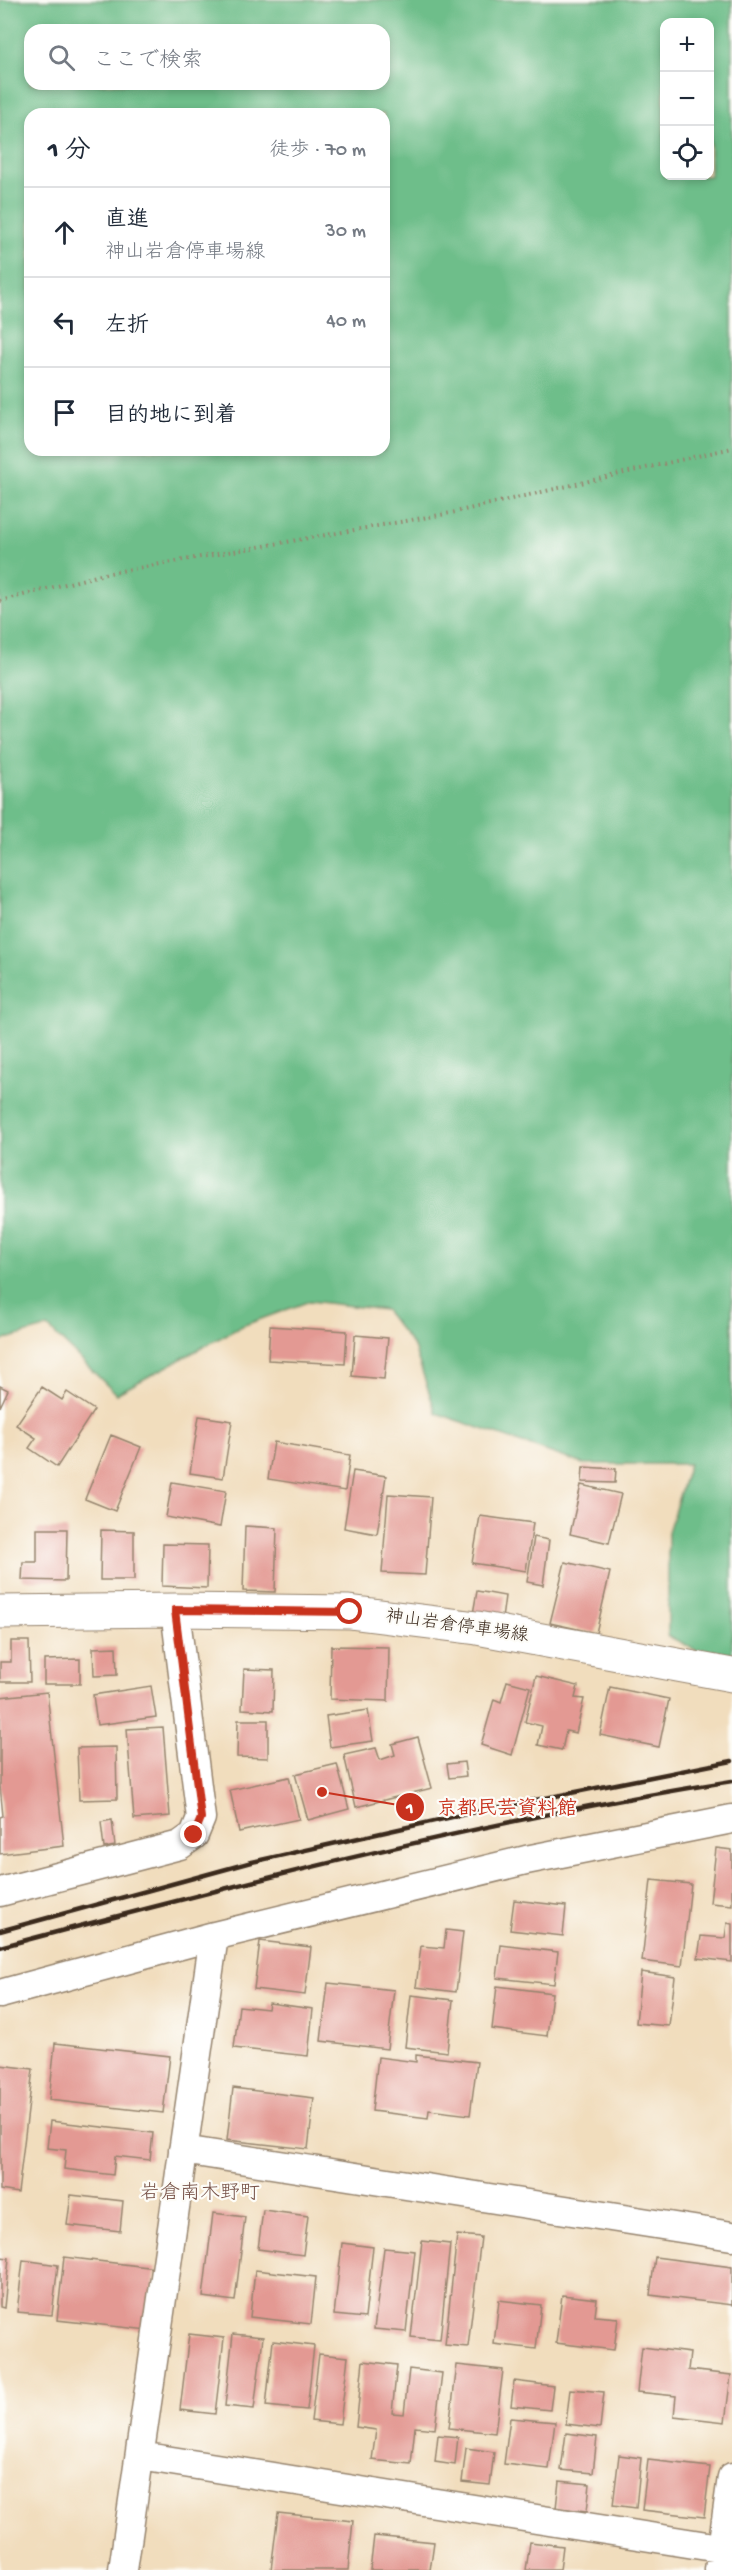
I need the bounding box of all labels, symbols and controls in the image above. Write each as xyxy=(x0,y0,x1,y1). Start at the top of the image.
map controls xyxy=(660,18,714,180)
button: + xyxy=(660,18,714,72)
search box xyxy=(24,24,390,90)
icon: search xyxy=(45,41,78,74)
text: ここで検索 xyxy=(93,49,203,75)
button: − xyxy=(660,72,714,126)
button: locate xyxy=(660,126,714,180)
text: 1 分 xyxy=(48,137,91,168)
text: 徒歩 · 70 m xyxy=(270,140,366,163)
text: 直進 xyxy=(105,208,149,234)
icon: ahead xyxy=(48,216,81,249)
text: 30 m xyxy=(325,221,366,244)
text: 神山岩倉停車場線 xyxy=(105,242,265,265)
icon: left xyxy=(48,306,81,339)
text: 40 m xyxy=(326,311,366,334)
text: 左折 xyxy=(105,314,149,340)
icon: arrive xyxy=(48,396,81,429)
text: 目的地に到着 xyxy=(105,404,237,430)
route start xyxy=(336,1598,362,1624)
street label: 神山岩倉停車場線 xyxy=(384,1606,530,1647)
callout: 京都民芸資料館 xyxy=(395,1788,589,1826)
text: 京都民芸資料館 xyxy=(437,1797,577,1822)
text: 1 xyxy=(405,1799,414,1820)
route end xyxy=(180,1821,206,1847)
district label: 岩倉南木野町 xyxy=(140,2181,260,2206)

